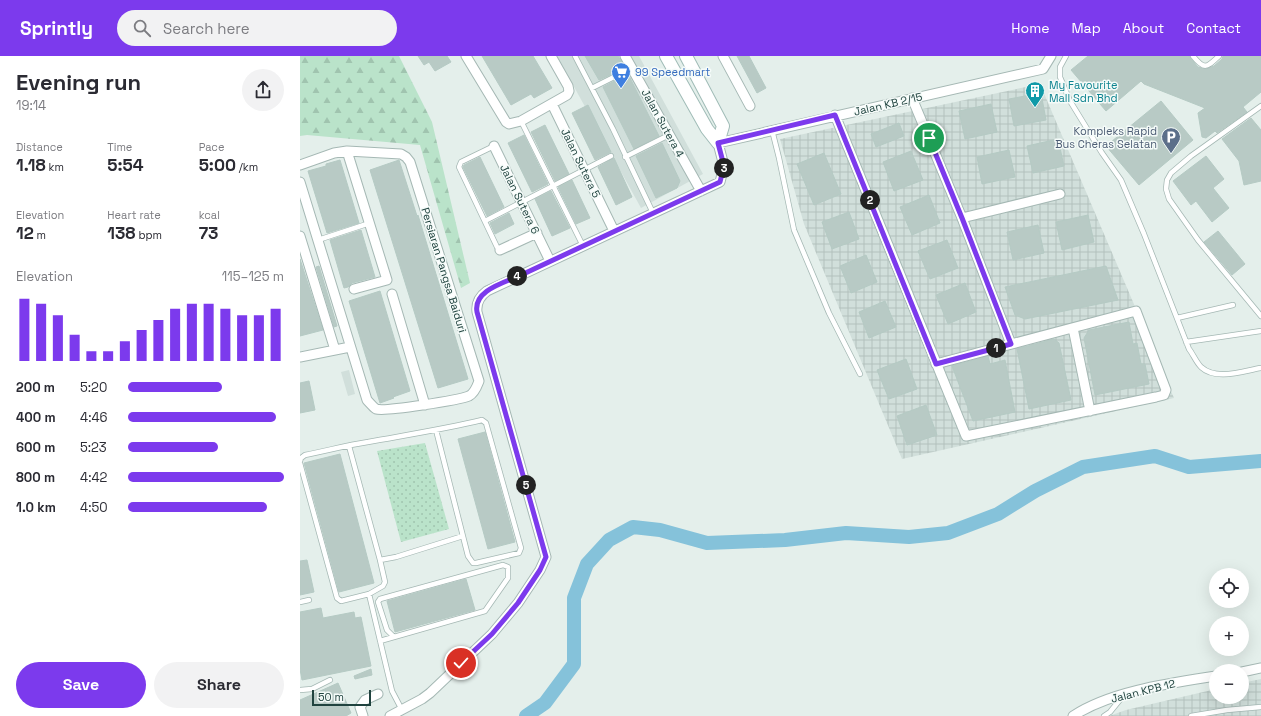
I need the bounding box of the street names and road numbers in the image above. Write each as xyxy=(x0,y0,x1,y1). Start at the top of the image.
street label: Jalan Sutera 4 xyxy=(638,86,688,160)
street label: Jalan KB 2/15 xyxy=(852,89,924,119)
street label: Jalan Sutera 5 xyxy=(558,126,604,200)
street label: Jalan Sutera 6 xyxy=(497,162,543,236)
street label: Persiaran Pangsa Baiduri xyxy=(418,206,470,335)
street label: Jalan KPB 12 xyxy=(1109,676,1177,706)

